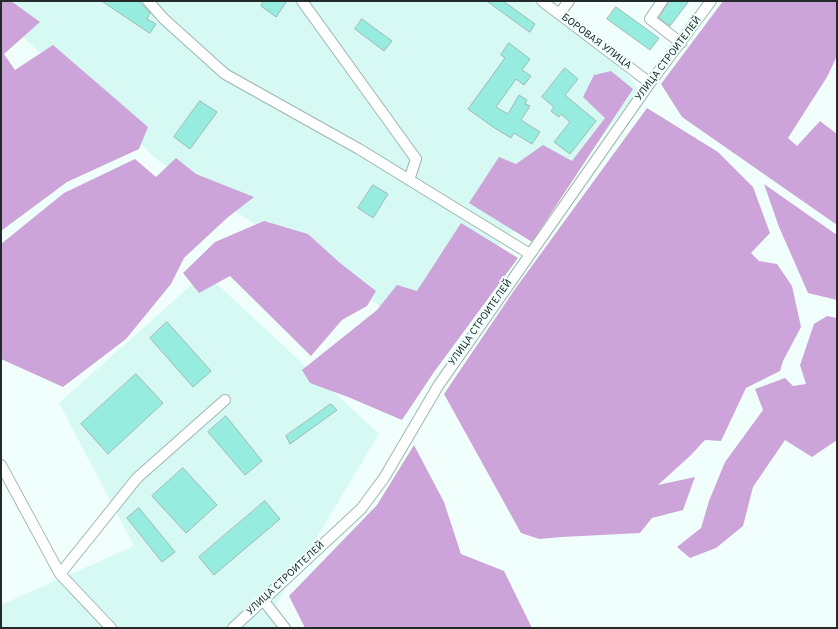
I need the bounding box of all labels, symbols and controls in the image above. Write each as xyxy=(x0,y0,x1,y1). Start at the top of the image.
street label: БОРОВАЯ УЛИЦА xyxy=(559,12,633,72)
street label: УЛИЦА СТРОИТЕЛЕЙ xyxy=(633,15,705,103)
street label: УЛИЦА СТРОИТЕЛЕЙ xyxy=(447,278,515,368)
street label: УЛИЦА СТРОИТЕЛЕЙ xyxy=(245,540,327,618)

